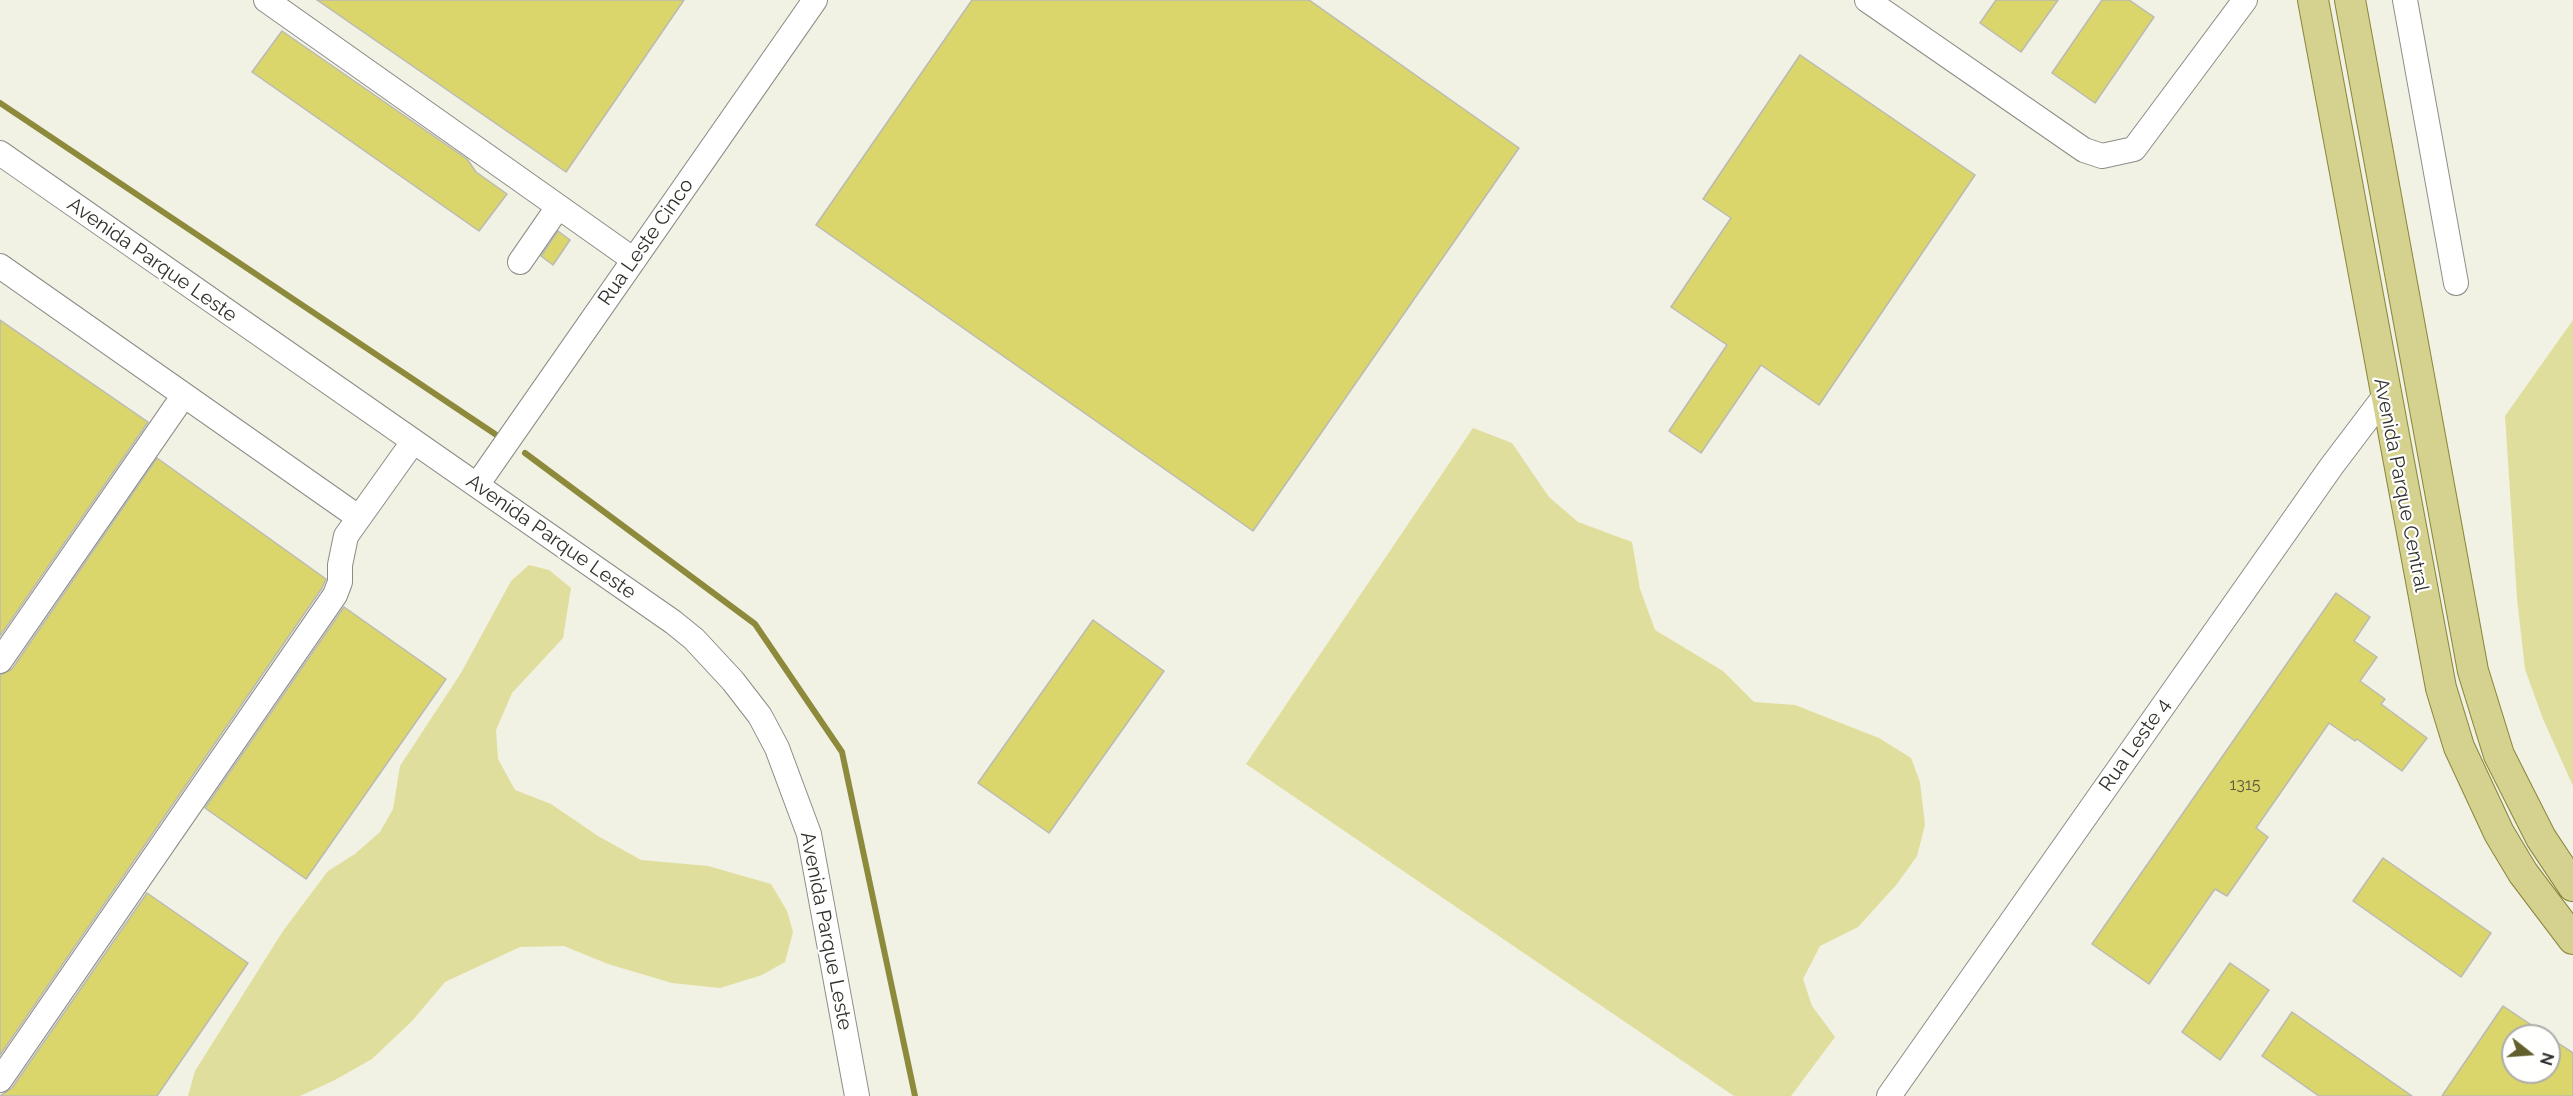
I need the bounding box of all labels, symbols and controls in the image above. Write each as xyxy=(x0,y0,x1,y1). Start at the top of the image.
street label: Rua Leste Cinco xyxy=(593,174,699,310)
street label: Avenida Parque Leste xyxy=(63,192,241,328)
street label: Avenida Parque Central xyxy=(2368,376,2434,594)
street label: Avenida Parque Leste xyxy=(462,469,640,605)
street label: Rua Leste 4 xyxy=(2094,694,2176,796)
house number: 1315 xyxy=(2230,775,2260,795)
street label: Avenida Parque Leste xyxy=(795,830,857,1032)
north arrow xyxy=(2501,1024,2561,1084)
text: N xyxy=(2536,1050,2558,1067)

